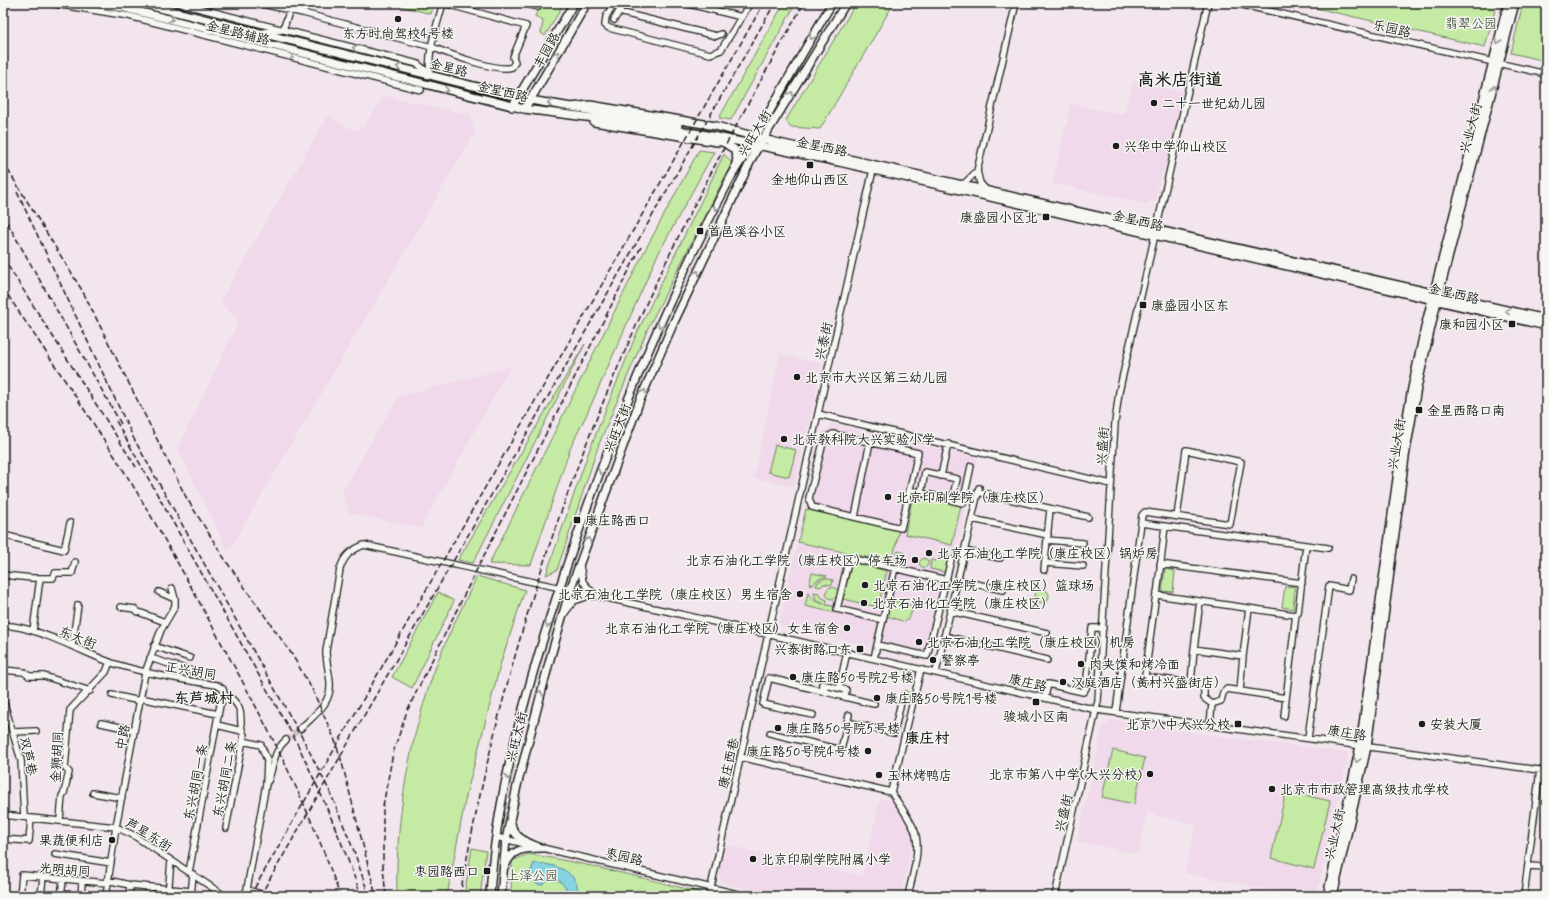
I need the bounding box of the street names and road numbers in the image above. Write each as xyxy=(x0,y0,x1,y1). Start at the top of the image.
street label: 金星路辅路 xyxy=(204,17,271,50)
street label: 乐园路 xyxy=(1371,17,1413,42)
street label: 丰园路 xyxy=(530,30,564,72)
street label: 金星路 xyxy=(428,55,470,81)
street label: 金星西路 xyxy=(475,78,530,107)
street label: 兴业大街 xyxy=(1457,101,1486,156)
street label: 兴旺大街 xyxy=(735,107,776,160)
street label: 金星西路 xyxy=(794,134,849,161)
street label: 金星西路 xyxy=(1110,207,1165,236)
street label: 金星西路 xyxy=(1426,280,1481,309)
street label: 兴泰街 xyxy=(812,320,837,362)
street label: 兴旺大街 xyxy=(601,401,636,456)
street label: 兴业大街 xyxy=(1385,417,1410,471)
street label: 兴盛街 xyxy=(1094,426,1113,466)
street label: 东大街 xyxy=(56,623,99,654)
street label: 正兴胡同 xyxy=(164,659,218,684)
street label: 康庄路 xyxy=(1007,671,1049,696)
street label: 兴旺大街 xyxy=(503,710,532,765)
street label: 康庄路 xyxy=(1326,722,1367,745)
street label: 中路 xyxy=(113,723,134,752)
street label: 金狮胡同 xyxy=(48,731,67,783)
street label: 双芦巷 xyxy=(15,735,40,777)
street label: 康庄西巷 xyxy=(715,736,744,791)
street label: 东兴胡同二条 xyxy=(210,739,241,819)
street label: 东兴胡同一条 xyxy=(181,742,212,822)
street label: 兴盛街 xyxy=(1052,792,1077,834)
street label: 兴业大街 xyxy=(1321,807,1350,862)
street label: 芦星东街 xyxy=(122,815,175,856)
street label: 枣园路 xyxy=(603,845,645,870)
street label: 光明胡同 xyxy=(38,860,92,881)

